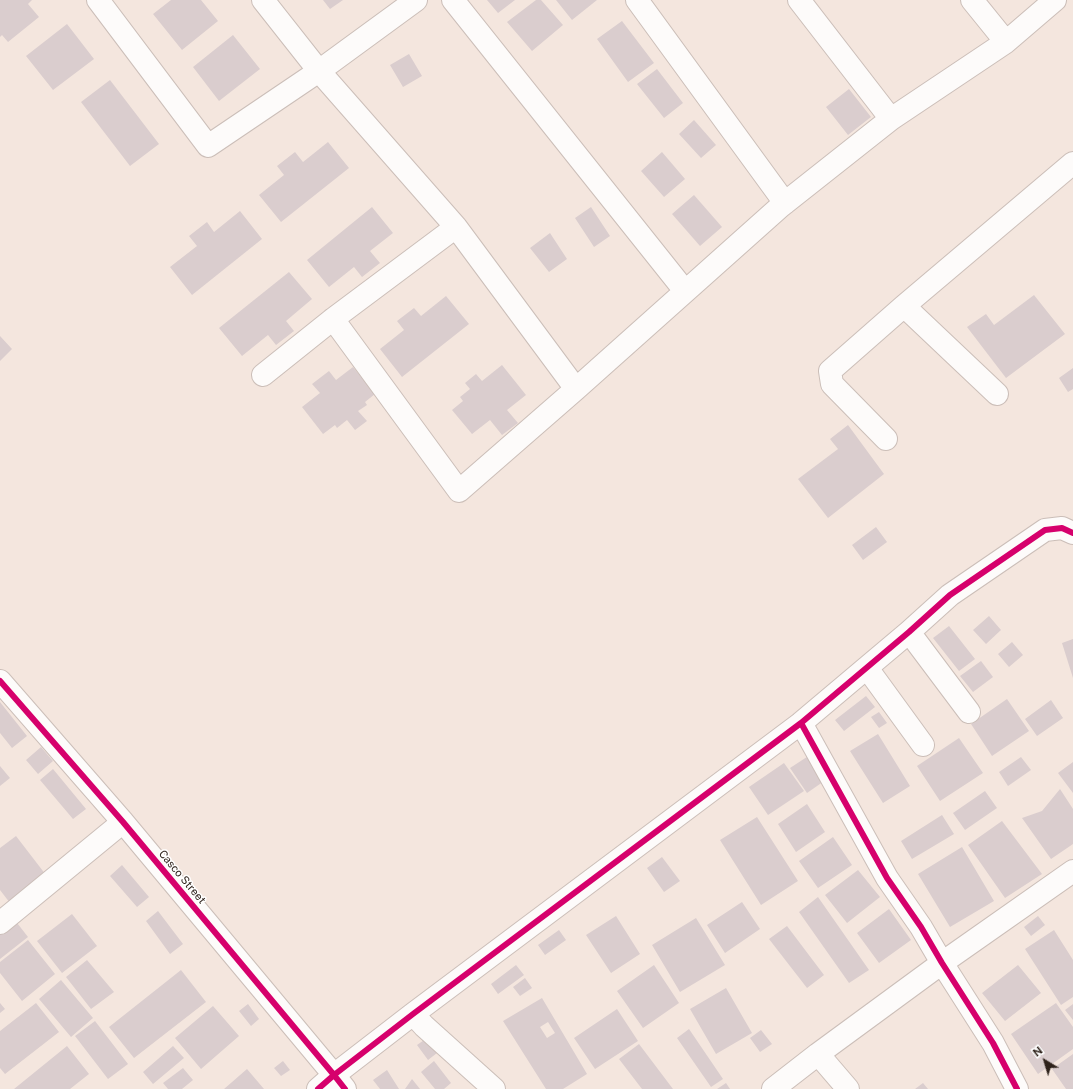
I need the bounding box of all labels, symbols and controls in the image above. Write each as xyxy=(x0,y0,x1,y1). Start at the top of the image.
street label: Casco Street xyxy=(156,847,208,907)
north arrow xyxy=(1025,1041,1065,1081)
text: N xyxy=(1031,1044,1045,1059)

